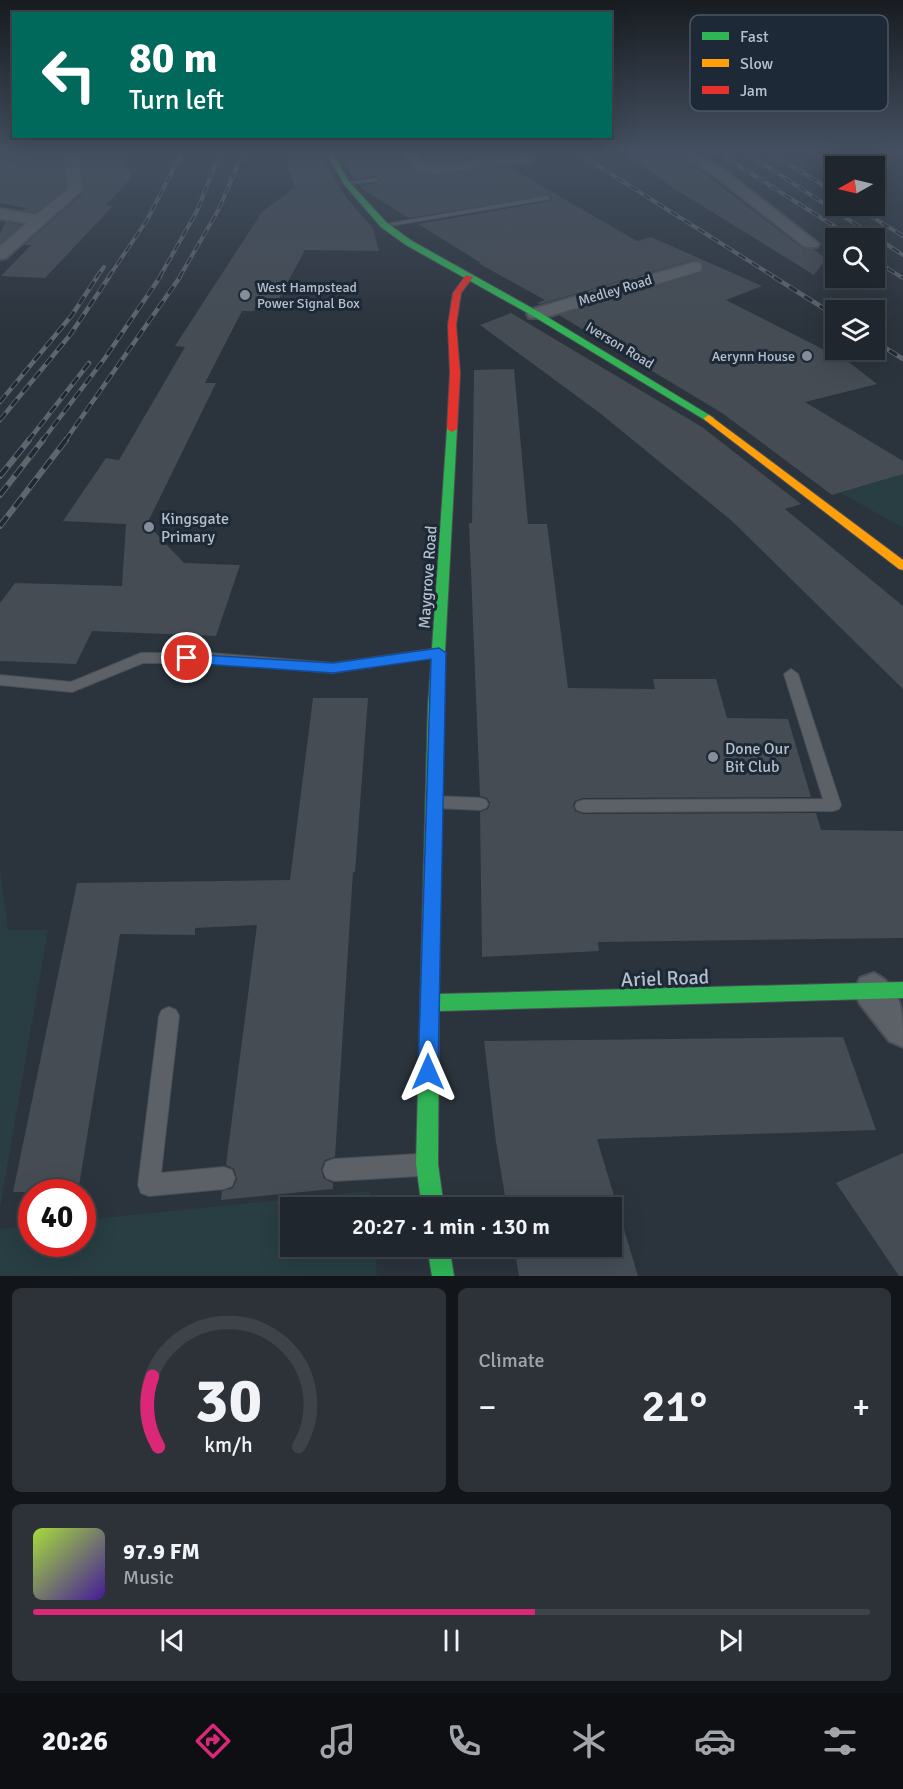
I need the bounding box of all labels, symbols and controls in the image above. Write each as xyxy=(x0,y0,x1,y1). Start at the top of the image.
legend xyxy=(690,15,888,111)
text: Fast xyxy=(740,27,769,47)
text: 80 m xyxy=(129,33,218,84)
icon: left xyxy=(30,36,108,114)
text: Slow xyxy=(740,54,774,74)
text: Jam xyxy=(740,81,768,101)
text: Turn left xyxy=(129,84,224,117)
north arrow xyxy=(825,156,885,216)
map controls xyxy=(825,156,885,360)
button: search xyxy=(825,228,885,288)
street label: Medley Road xyxy=(576,271,654,310)
place label: West Hampstead Power Signal Box xyxy=(257,279,360,312)
marker: West Hampstead Power Signal Box xyxy=(238,288,252,302)
button: layers xyxy=(825,300,885,360)
street label: Iverson Road xyxy=(583,318,657,372)
place label: Aerynn House xyxy=(712,348,795,365)
marker: Aerynn House xyxy=(800,349,814,363)
place label: Kingsgate Primary xyxy=(161,509,229,547)
marker: Kingsgate Primary xyxy=(142,520,156,534)
street label: Maygrove Road xyxy=(414,525,442,629)
pin xyxy=(161,632,212,683)
icon: arrive xyxy=(170,641,203,674)
place label: Done Our Bit Club xyxy=(725,739,789,777)
marker: Done Our Bit Club xyxy=(706,750,720,764)
street label: Ariel Road xyxy=(620,964,710,993)
position arrow xyxy=(396,1040,460,1104)
speed limit sign: 40 xyxy=(18,1179,96,1257)
text: 20:27 · 1 min · 130 m xyxy=(352,1213,550,1240)
text: Climate xyxy=(479,1348,544,1373)
text: 30 xyxy=(195,1362,262,1439)
text: 21° xyxy=(641,1379,707,1434)
text: − xyxy=(479,1387,496,1428)
text: + xyxy=(852,1387,870,1428)
text: km/h xyxy=(204,1432,253,1458)
text: 97.9 FM xyxy=(123,1538,200,1565)
text: Music xyxy=(123,1565,174,1590)
icon: previous xyxy=(156,1624,189,1657)
icon: pause xyxy=(435,1624,468,1657)
icon: next xyxy=(714,1624,747,1657)
icon: directions xyxy=(192,1720,234,1762)
icon: music xyxy=(317,1720,359,1762)
icon: phone xyxy=(443,1720,485,1762)
icon: climate xyxy=(568,1720,610,1762)
icon: car xyxy=(694,1720,736,1762)
icon: filters xyxy=(819,1720,861,1762)
text: 20:26 xyxy=(42,1725,108,1758)

